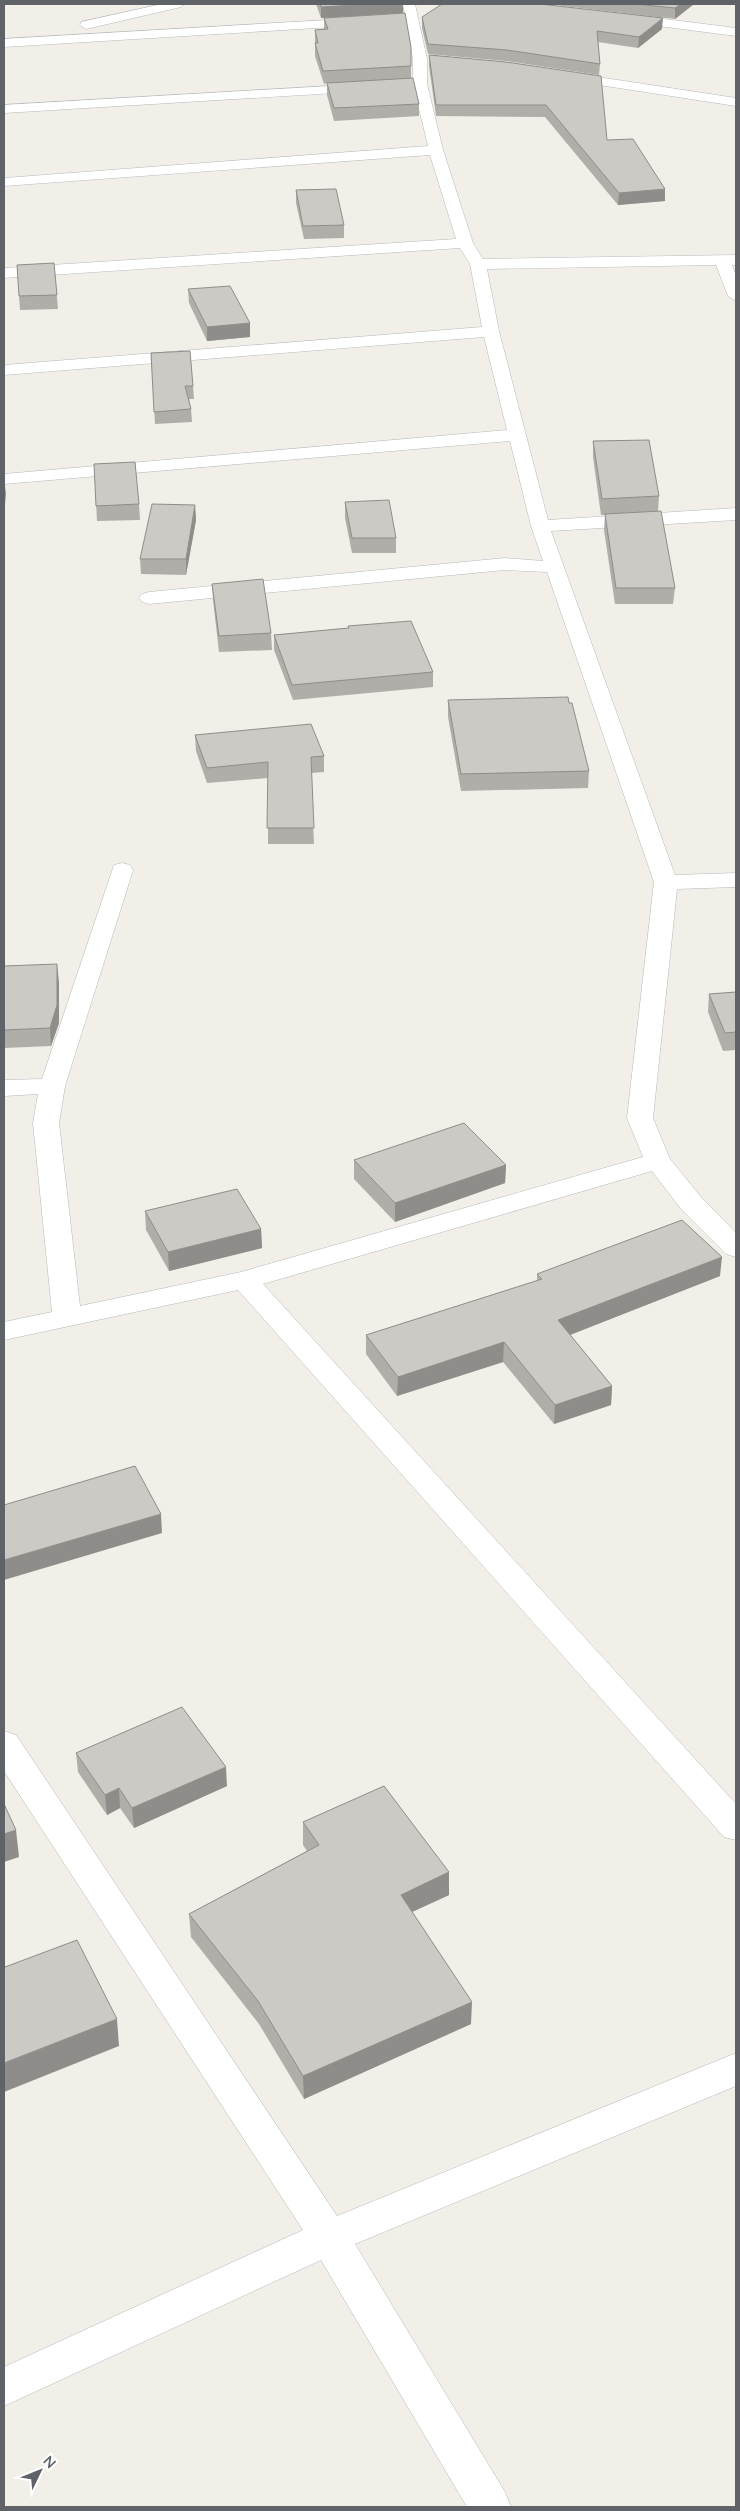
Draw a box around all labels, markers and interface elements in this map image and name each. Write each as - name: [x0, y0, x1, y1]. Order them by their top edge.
- north arrow: [15, 2446, 65, 2496]
- text: N: [40, 2452, 60, 2472]

